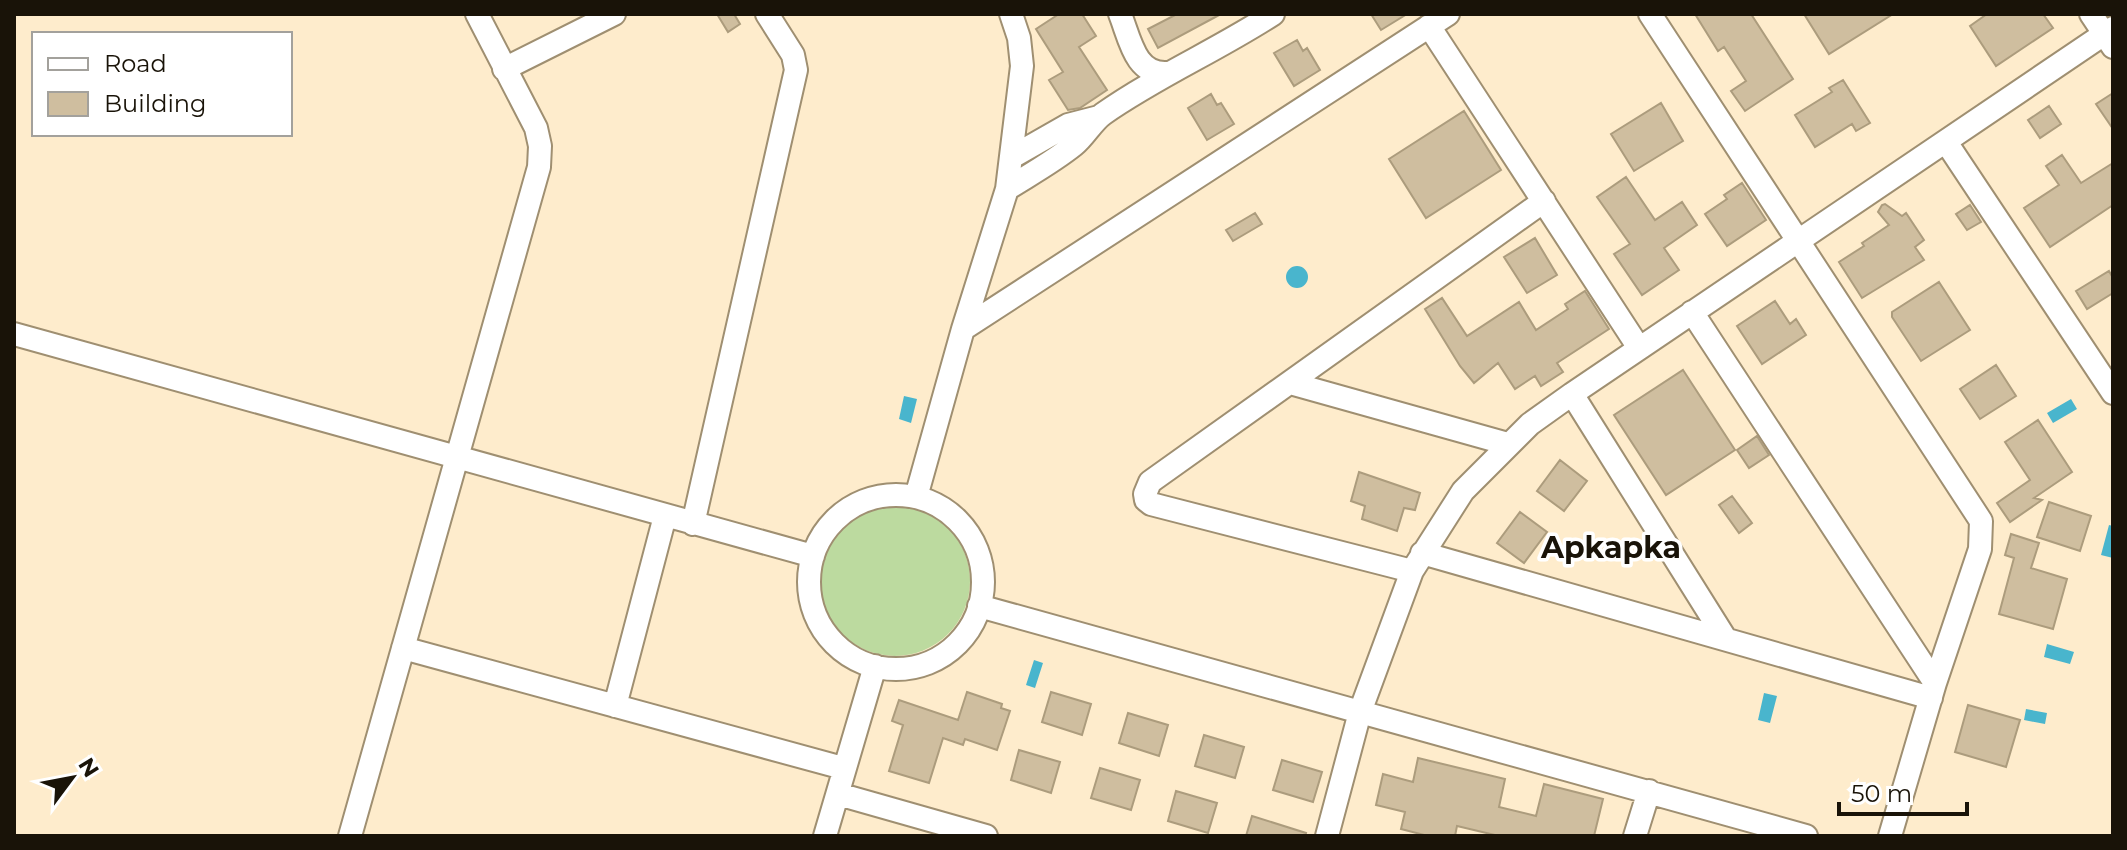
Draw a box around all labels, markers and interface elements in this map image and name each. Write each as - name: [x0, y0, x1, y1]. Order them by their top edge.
- legend: [32, 32, 292, 136]
- text: Road: [104, 49, 167, 78]
- text: Building: [104, 89, 207, 118]
- district label: Apkapka: [1540, 529, 1681, 566]
- north arrow: [32, 738, 112, 818]
- text: N: [72, 753, 105, 782]
- scale bar: [1839, 766, 1967, 816]
- text: 50 m: [1851, 779, 1912, 808]

